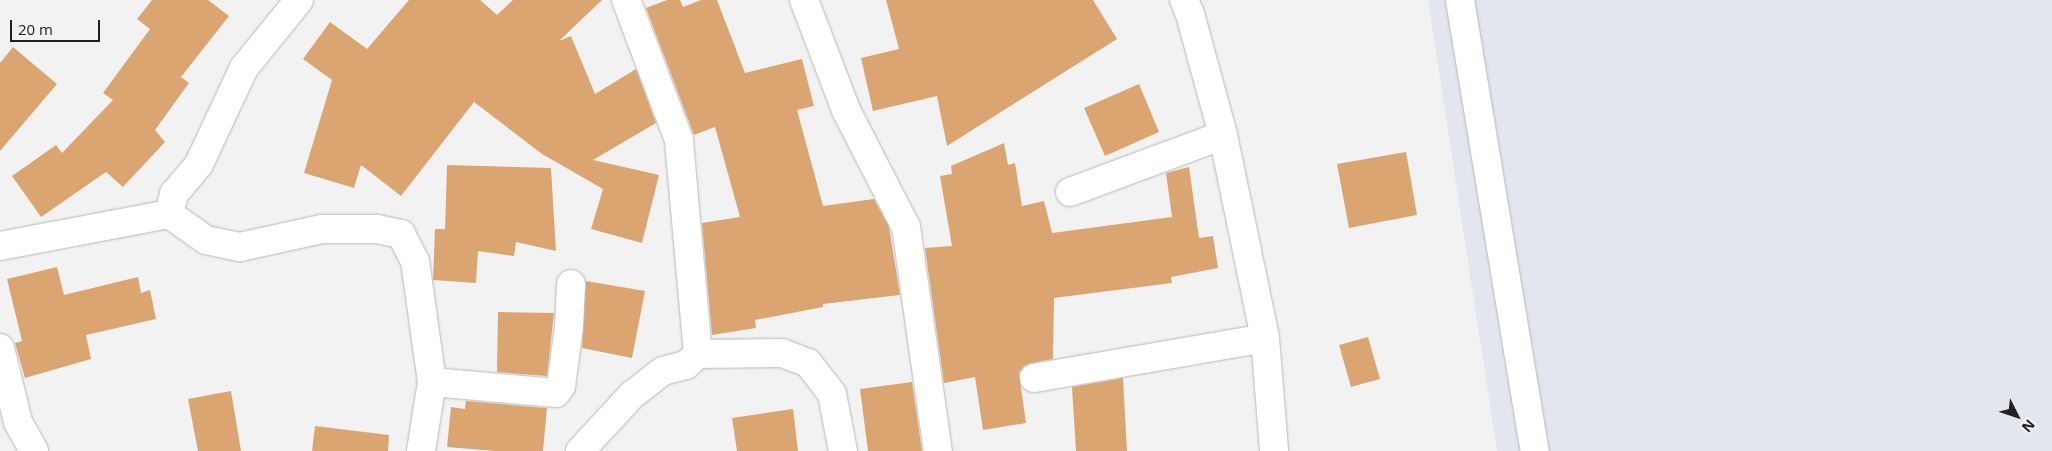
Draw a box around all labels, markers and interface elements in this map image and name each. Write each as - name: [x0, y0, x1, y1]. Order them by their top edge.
- scale bar: [12, 10, 102, 42]
- text: 20 m: [18, 19, 53, 39]
- north arrow: [1992, 391, 2042, 441]
- text: N: [2018, 416, 2040, 437]

